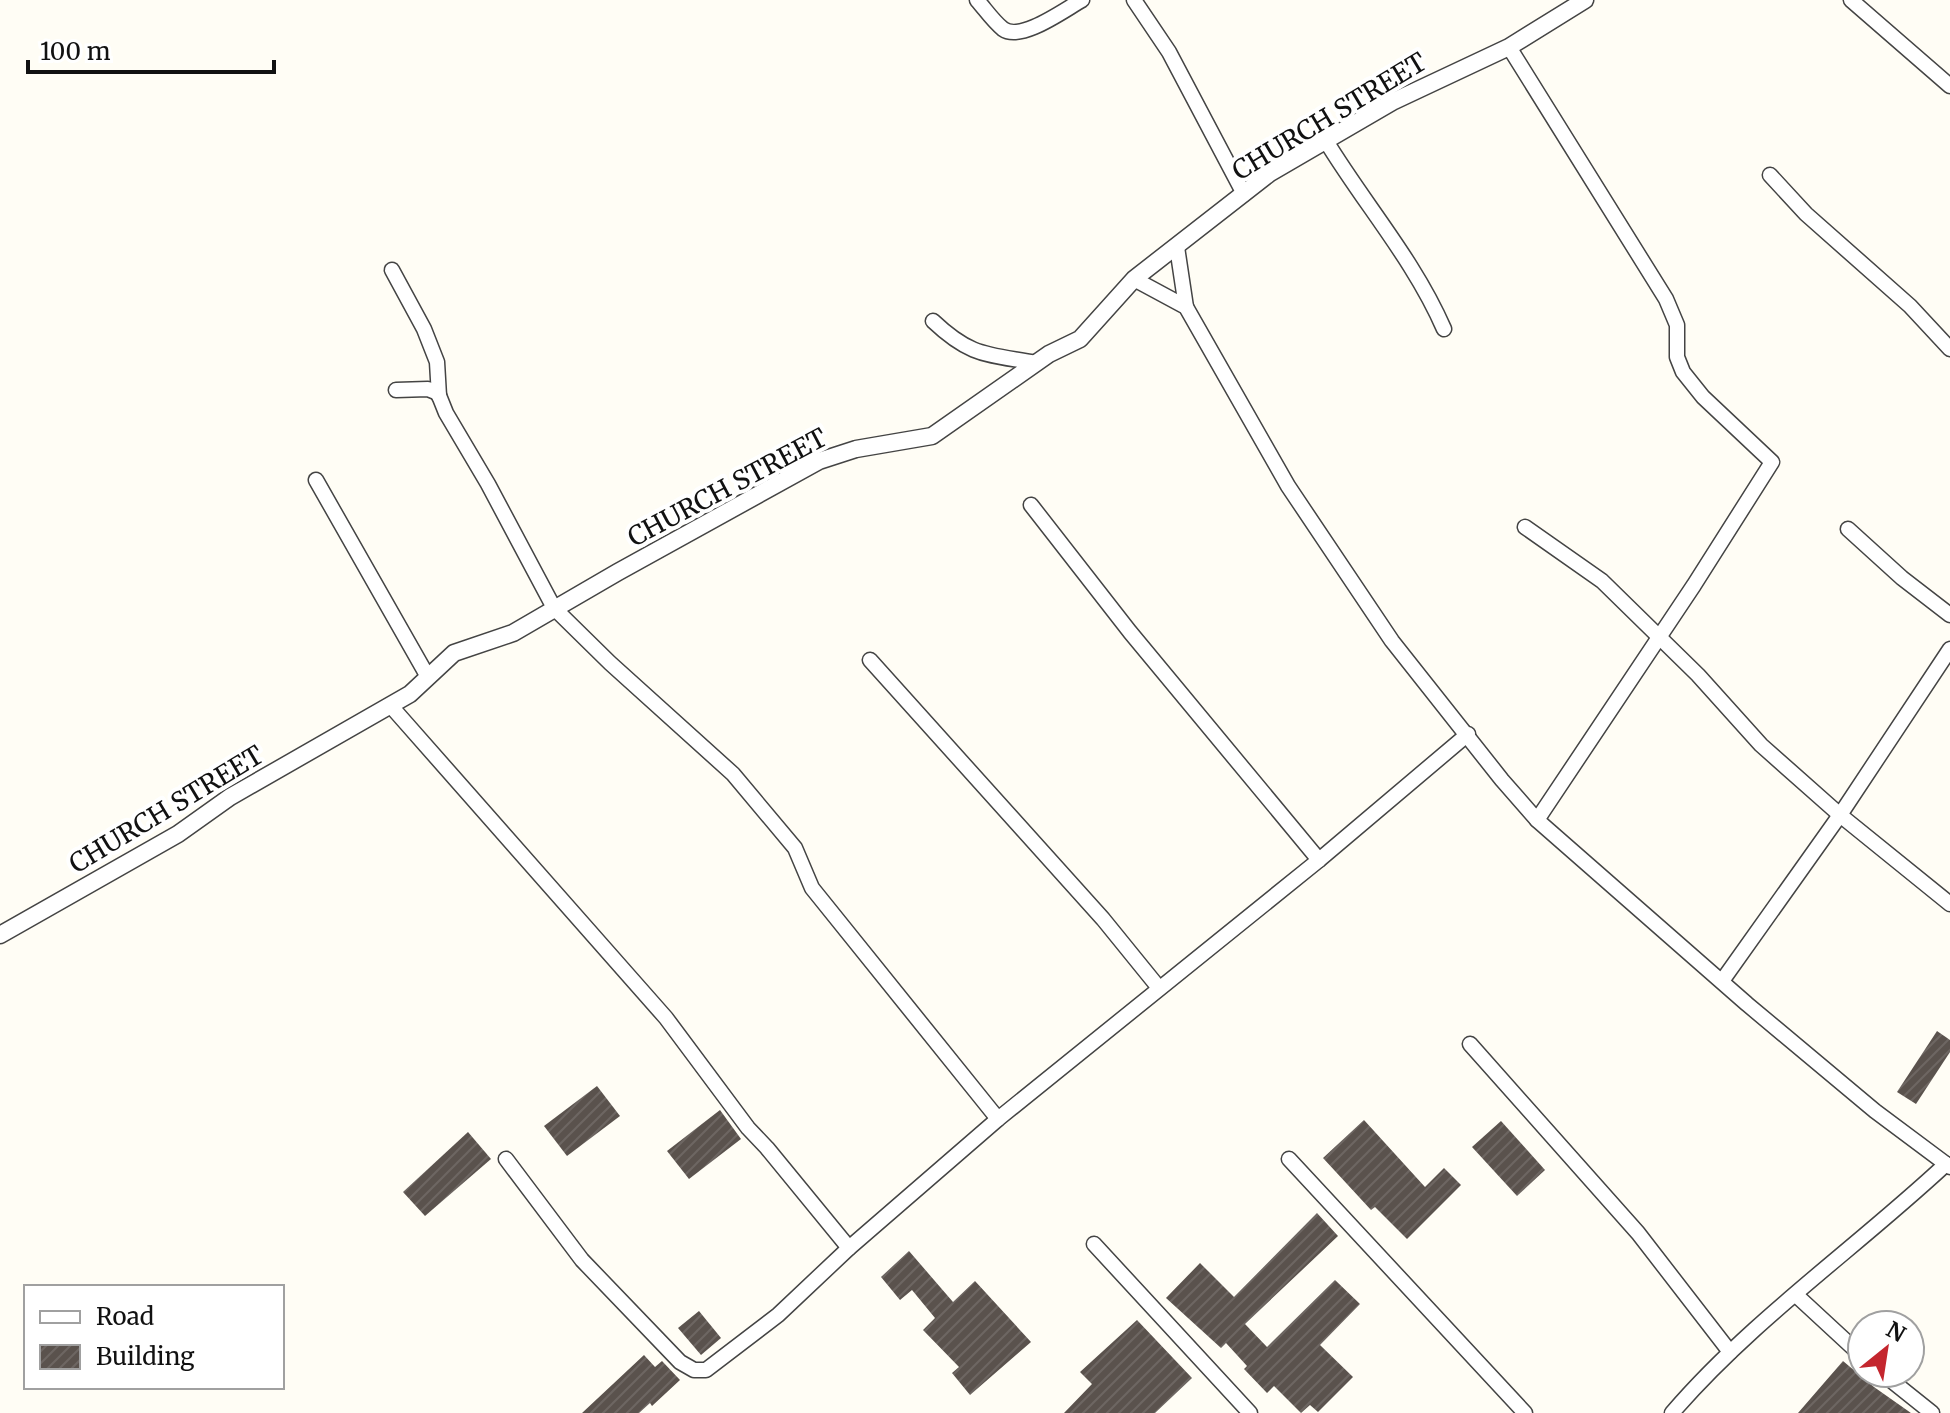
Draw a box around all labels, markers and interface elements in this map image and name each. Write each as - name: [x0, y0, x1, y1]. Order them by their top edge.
- scale bar: [28, 24, 274, 74]
- text: 100 m: [40, 36, 111, 67]
- street label: CHURCH STREET: [1226, 45, 1432, 187]
- street label: CHURCH STREET: [622, 421, 832, 553]
- street label: CHURCH STREET: [63, 738, 269, 880]
- legend: [24, 1285, 284, 1389]
- text: Road: [96, 1301, 154, 1332]
- north arrow: [1846, 1309, 1926, 1389]
- text: N: [1881, 1315, 1911, 1348]
- text: Building: [96, 1341, 195, 1372]

